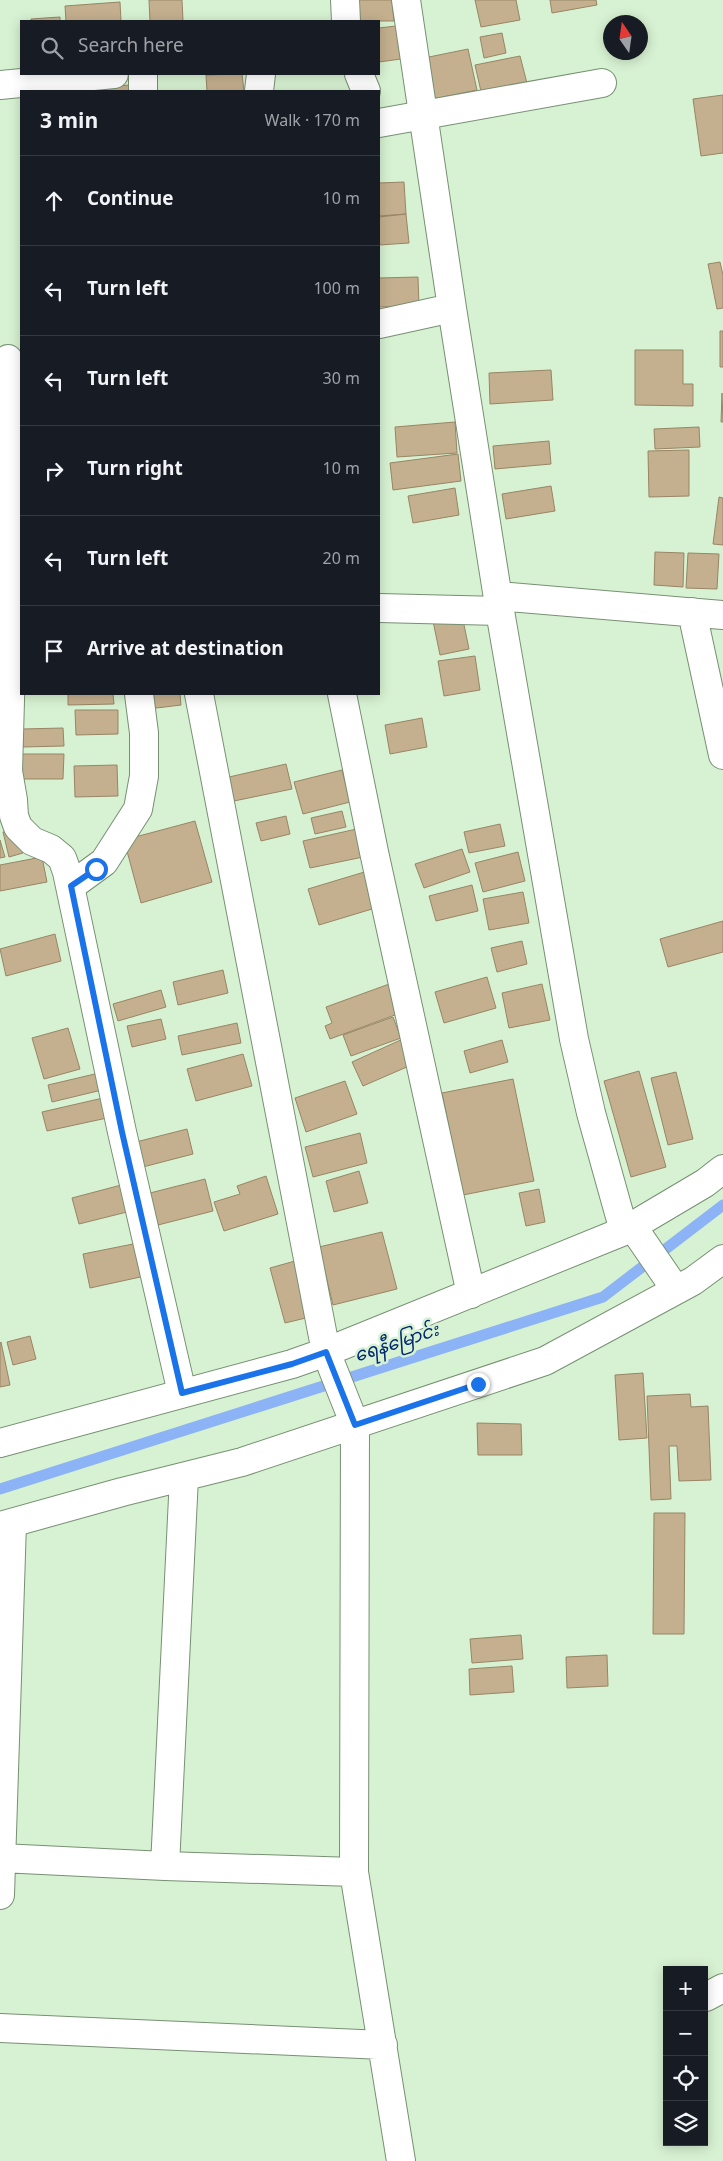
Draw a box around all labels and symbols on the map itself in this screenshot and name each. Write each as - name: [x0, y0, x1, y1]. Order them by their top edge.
- north arrow: [603, 15, 648, 60]
- route start: [85, 858, 108, 881]
- water label: ရေနီမြောင်း: [349, 1311, 446, 1376]
- route end: [467, 1373, 490, 1396]

